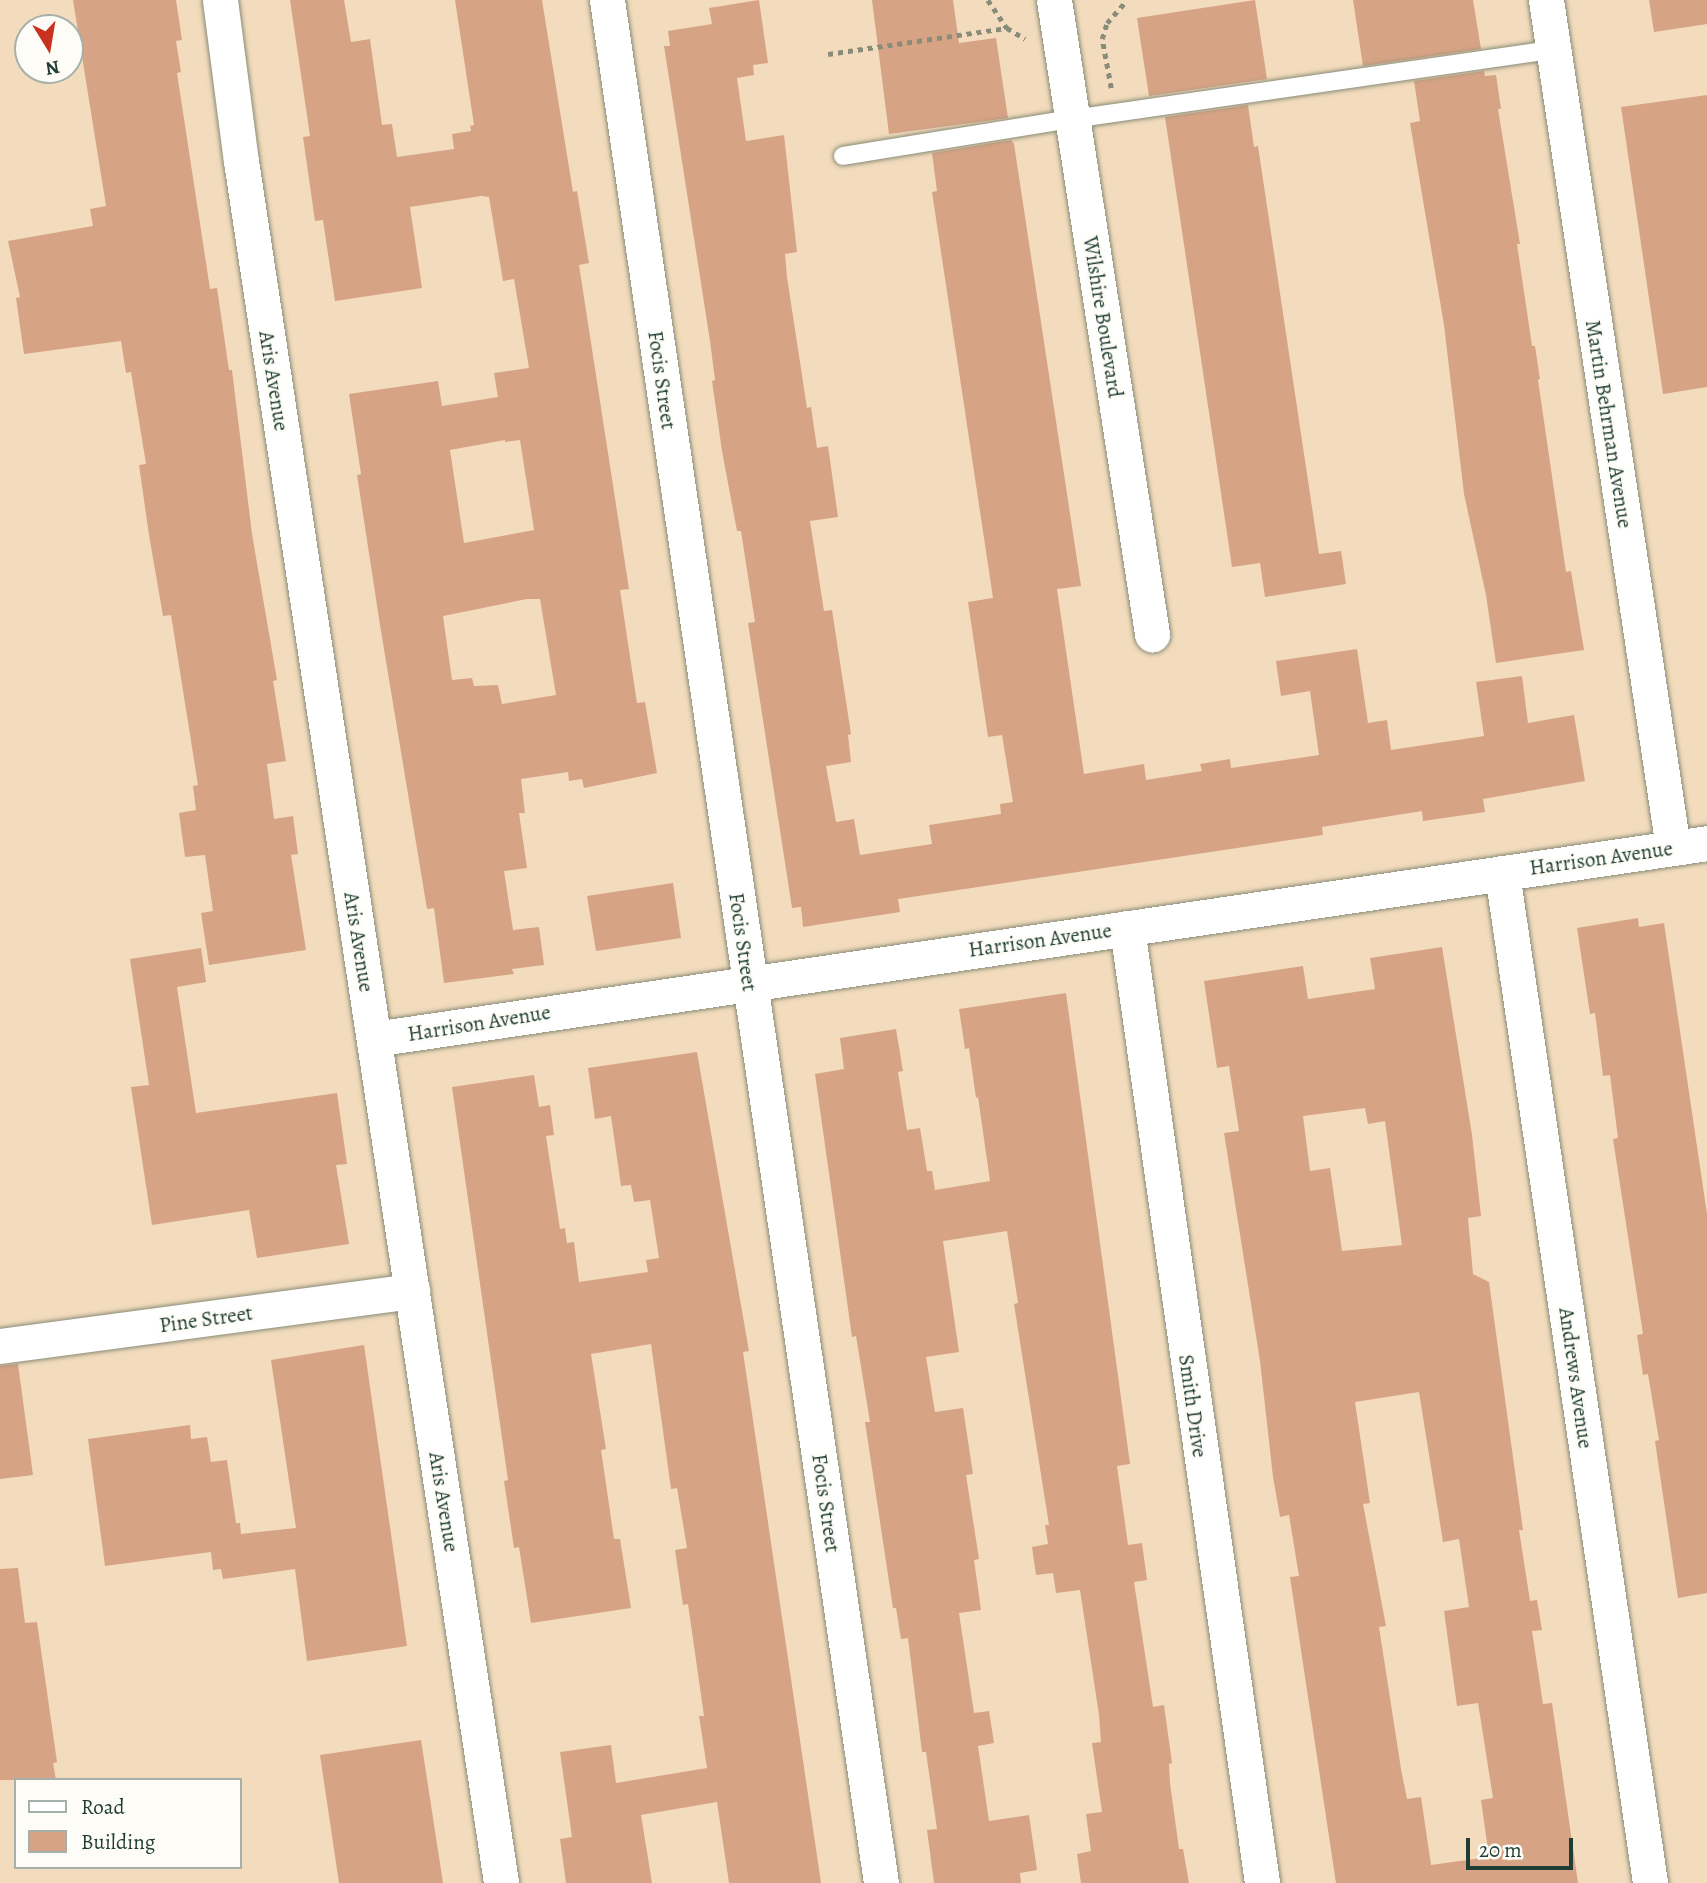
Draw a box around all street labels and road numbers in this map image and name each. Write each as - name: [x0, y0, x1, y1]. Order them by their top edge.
- street label: Wilshire Boulevard: [1078, 234, 1128, 400]
- street label: Martin Behrman Avenue: [1580, 318, 1638, 530]
- street label: Aris Avenue: [254, 329, 294, 433]
- street label: Focis Street: [643, 329, 681, 431]
- street label: Harrison Avenue: [1528, 835, 1674, 881]
- street label: Aris Avenue: [339, 890, 379, 994]
- street label: Focis Street: [724, 891, 762, 993]
- street label: Harrison Avenue: [967, 917, 1113, 963]
- street label: Harrison Avenue: [406, 999, 552, 1047]
- street label: Pine Street: [158, 1300, 254, 1338]
- street label: Andrews Avenue: [1554, 1306, 1598, 1450]
- street label: Smith Drive: [1173, 1353, 1213, 1459]
- street label: Aris Avenue: [424, 1450, 464, 1554]
- street label: Focis Street: [807, 1452, 845, 1554]

